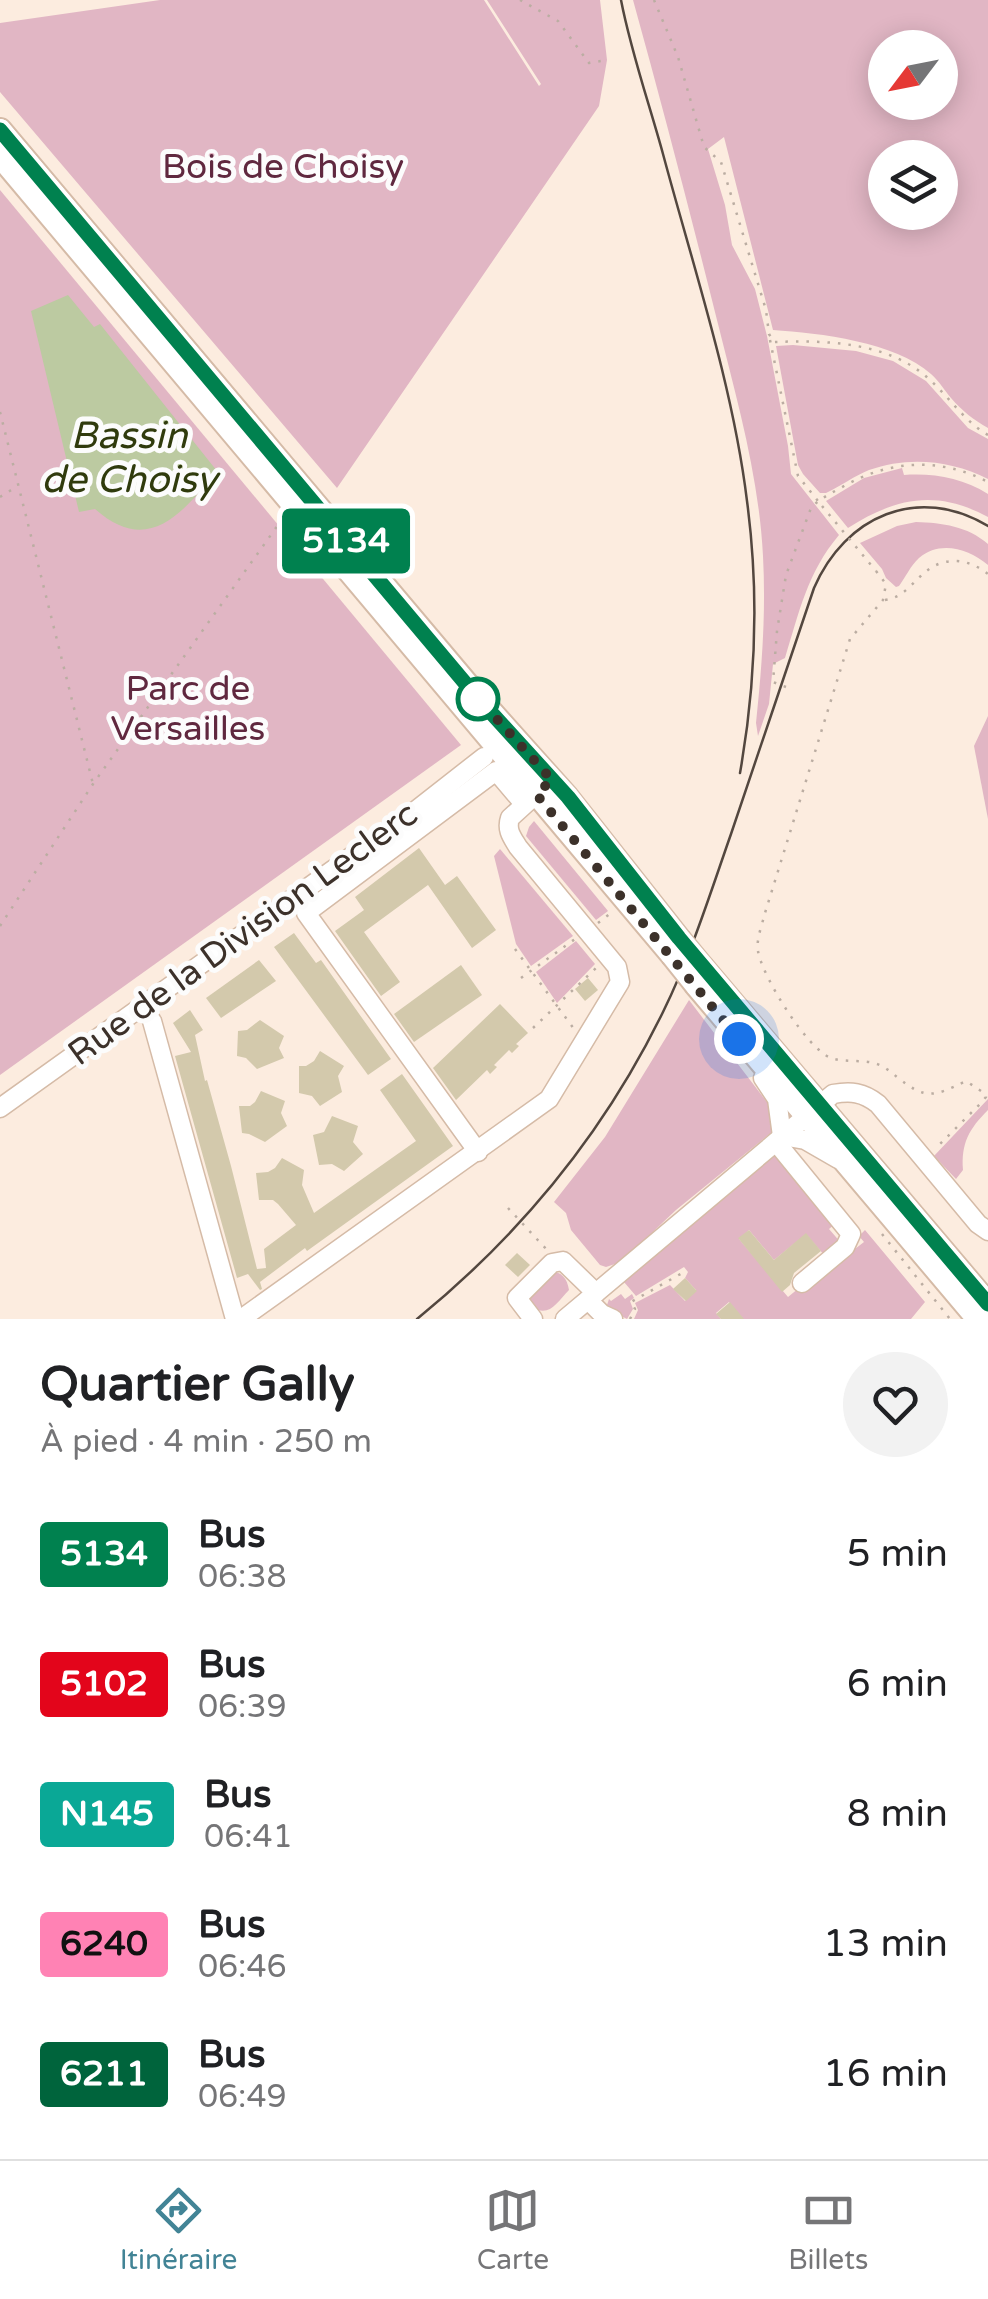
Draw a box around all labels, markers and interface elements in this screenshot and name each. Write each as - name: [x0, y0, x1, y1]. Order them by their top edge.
- north arrow: [868, 30, 958, 120]
- map controls: [868, 30, 958, 230]
- button: layers: [868, 140, 958, 230]
- park label: Bois de Choisy: [162, 146, 404, 188]
- water label: Bassin de Choisy: [41, 413, 222, 503]
- line badge: 5134: [276, 508, 416, 574]
- text: 5134: [302, 520, 390, 562]
- park label: Parc de Versailles: [111, 668, 265, 750]
- unlabelled marker: [457, 678, 499, 720]
- street label: Rue de la Division Leclerc: [60, 793, 426, 1075]
- your location: [714, 1014, 764, 1064]
- button: heart: [843, 1352, 948, 1457]
- text: Quartier Gally: [40, 1356, 355, 1414]
- text: À pied · 4 min · 250 m: [40, 1423, 372, 1461]
- text: Bus: [198, 1512, 265, 1558]
- text: 5 min: [847, 1531, 948, 1577]
- text: 5134: [60, 1533, 148, 1575]
- text: 06:38: [198, 1558, 287, 1596]
- text: Bus: [198, 1642, 265, 1688]
- text: 6 min: [847, 1661, 948, 1707]
- text: 5102: [60, 1663, 148, 1705]
- text: 06:39: [198, 1688, 287, 1726]
- text: Bus: [204, 1772, 272, 1818]
- text: 8 min: [847, 1791, 948, 1837]
- text: N145: [60, 1793, 154, 1835]
- text: 06:41: [204, 1818, 293, 1856]
- text: Bus: [198, 1902, 265, 1948]
- text: 13 min: [823, 1921, 948, 1967]
- text: 6240: [60, 1923, 148, 1965]
- text: 06:46: [198, 1948, 287, 1986]
- text: Bus: [198, 2032, 265, 2078]
- text: 16 min: [823, 2051, 948, 2097]
- text: 6211: [60, 2053, 148, 2095]
- text: 06:49: [198, 2078, 287, 2116]
- tab: Itinéraire: [120, 2183, 237, 2277]
- tab: Carte: [477, 2183, 549, 2277]
- tab: Billets: [788, 2183, 868, 2277]

